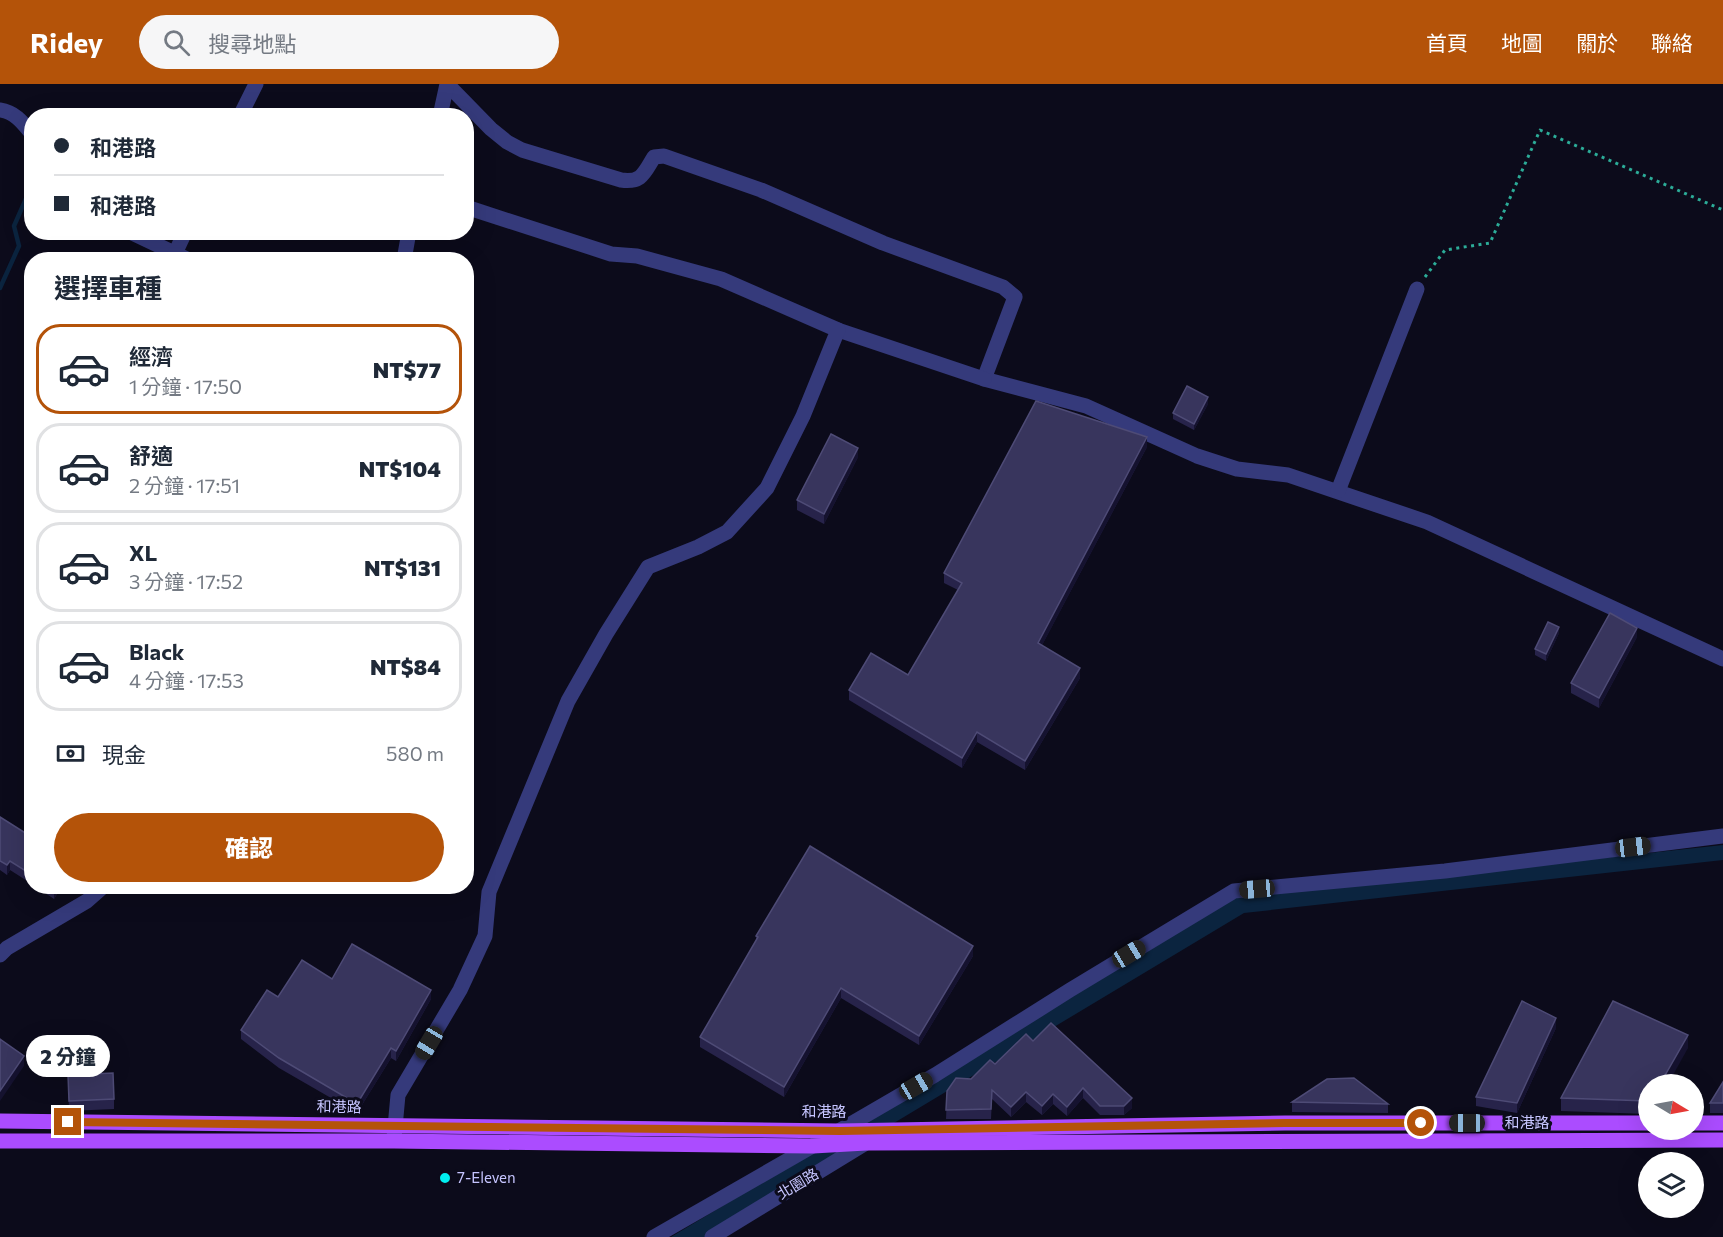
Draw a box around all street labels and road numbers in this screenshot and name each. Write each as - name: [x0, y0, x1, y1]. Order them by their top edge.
- street label: 和港路: [316, 1097, 362, 1115]
- street label: 和港路: [801, 1102, 847, 1120]
- street label: 和港路: [1504, 1113, 1550, 1131]
- street label: 北園路: [774, 1164, 821, 1202]

